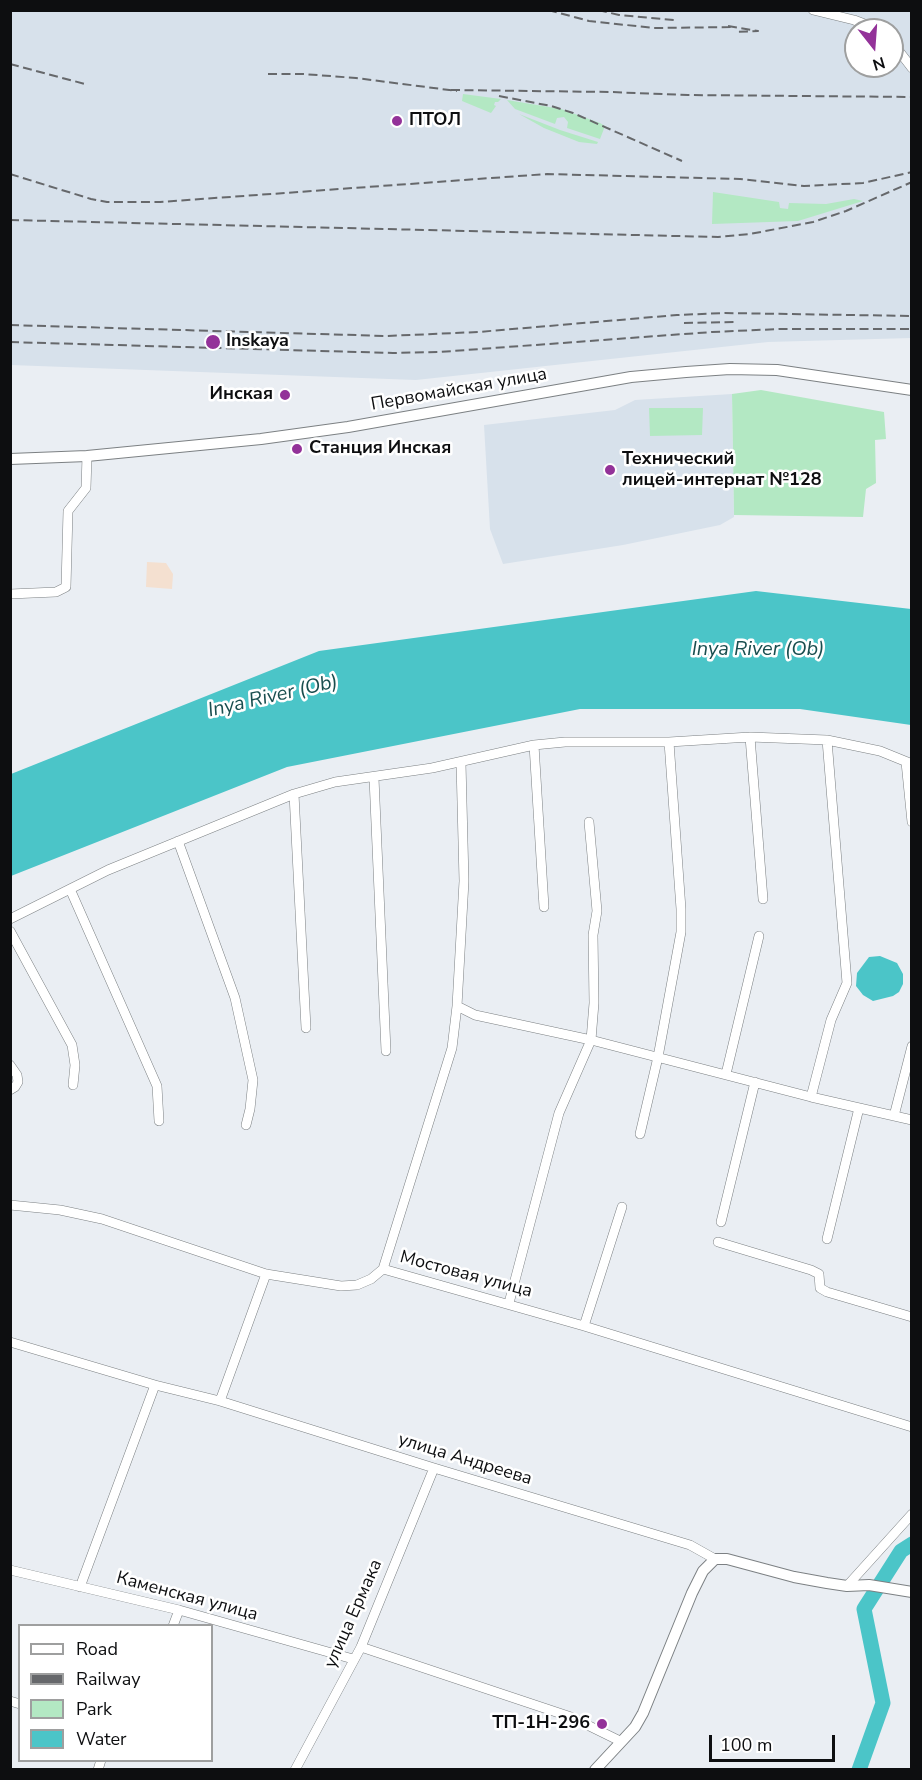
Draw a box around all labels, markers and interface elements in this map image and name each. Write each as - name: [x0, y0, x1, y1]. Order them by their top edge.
- north arrow: [844, 18, 904, 78]
- text: N: [870, 51, 888, 76]
- place label: ПТОЛ: [409, 110, 461, 132]
- marker: ПТОЛ: [390, 114, 404, 128]
- place label: Inskaya: [226, 331, 289, 353]
- marker: Inskaya: [204, 333, 222, 351]
- street label: Первомайская улица: [369, 364, 549, 416]
- place label: Инская: [210, 384, 273, 406]
- marker: Инская: [278, 388, 292, 402]
- place label: Станция Инская: [309, 438, 451, 460]
- marker: Станция Инская: [290, 442, 304, 456]
- place label: Технический лицей-интернат №128: [622, 449, 821, 492]
- marker: Технический лицей-интернат №128: [603, 463, 617, 477]
- water label: Inya River (Ob): [692, 638, 824, 662]
- water label: Inya River (Ob): [206, 670, 340, 724]
- street label: Мостовая улица: [397, 1247, 535, 1303]
- street label: улица Андреева: [395, 1429, 535, 1491]
- street label: улица Ермака: [320, 1556, 388, 1672]
- street label: Каменская улица: [114, 1568, 260, 1626]
- legend: [18, 1624, 213, 1762]
- text: Road: [76, 1637, 118, 1661]
- text: Railway: [76, 1667, 141, 1691]
- text: Park: [76, 1697, 112, 1721]
- place label: ТП-1Н-296: [492, 1713, 590, 1735]
- marker: ТП-1Н-296: [595, 1717, 609, 1731]
- scale bar: [712, 1723, 838, 1761]
- text: Water: [76, 1727, 127, 1751]
- text: 100 m: [720, 1733, 772, 1757]

